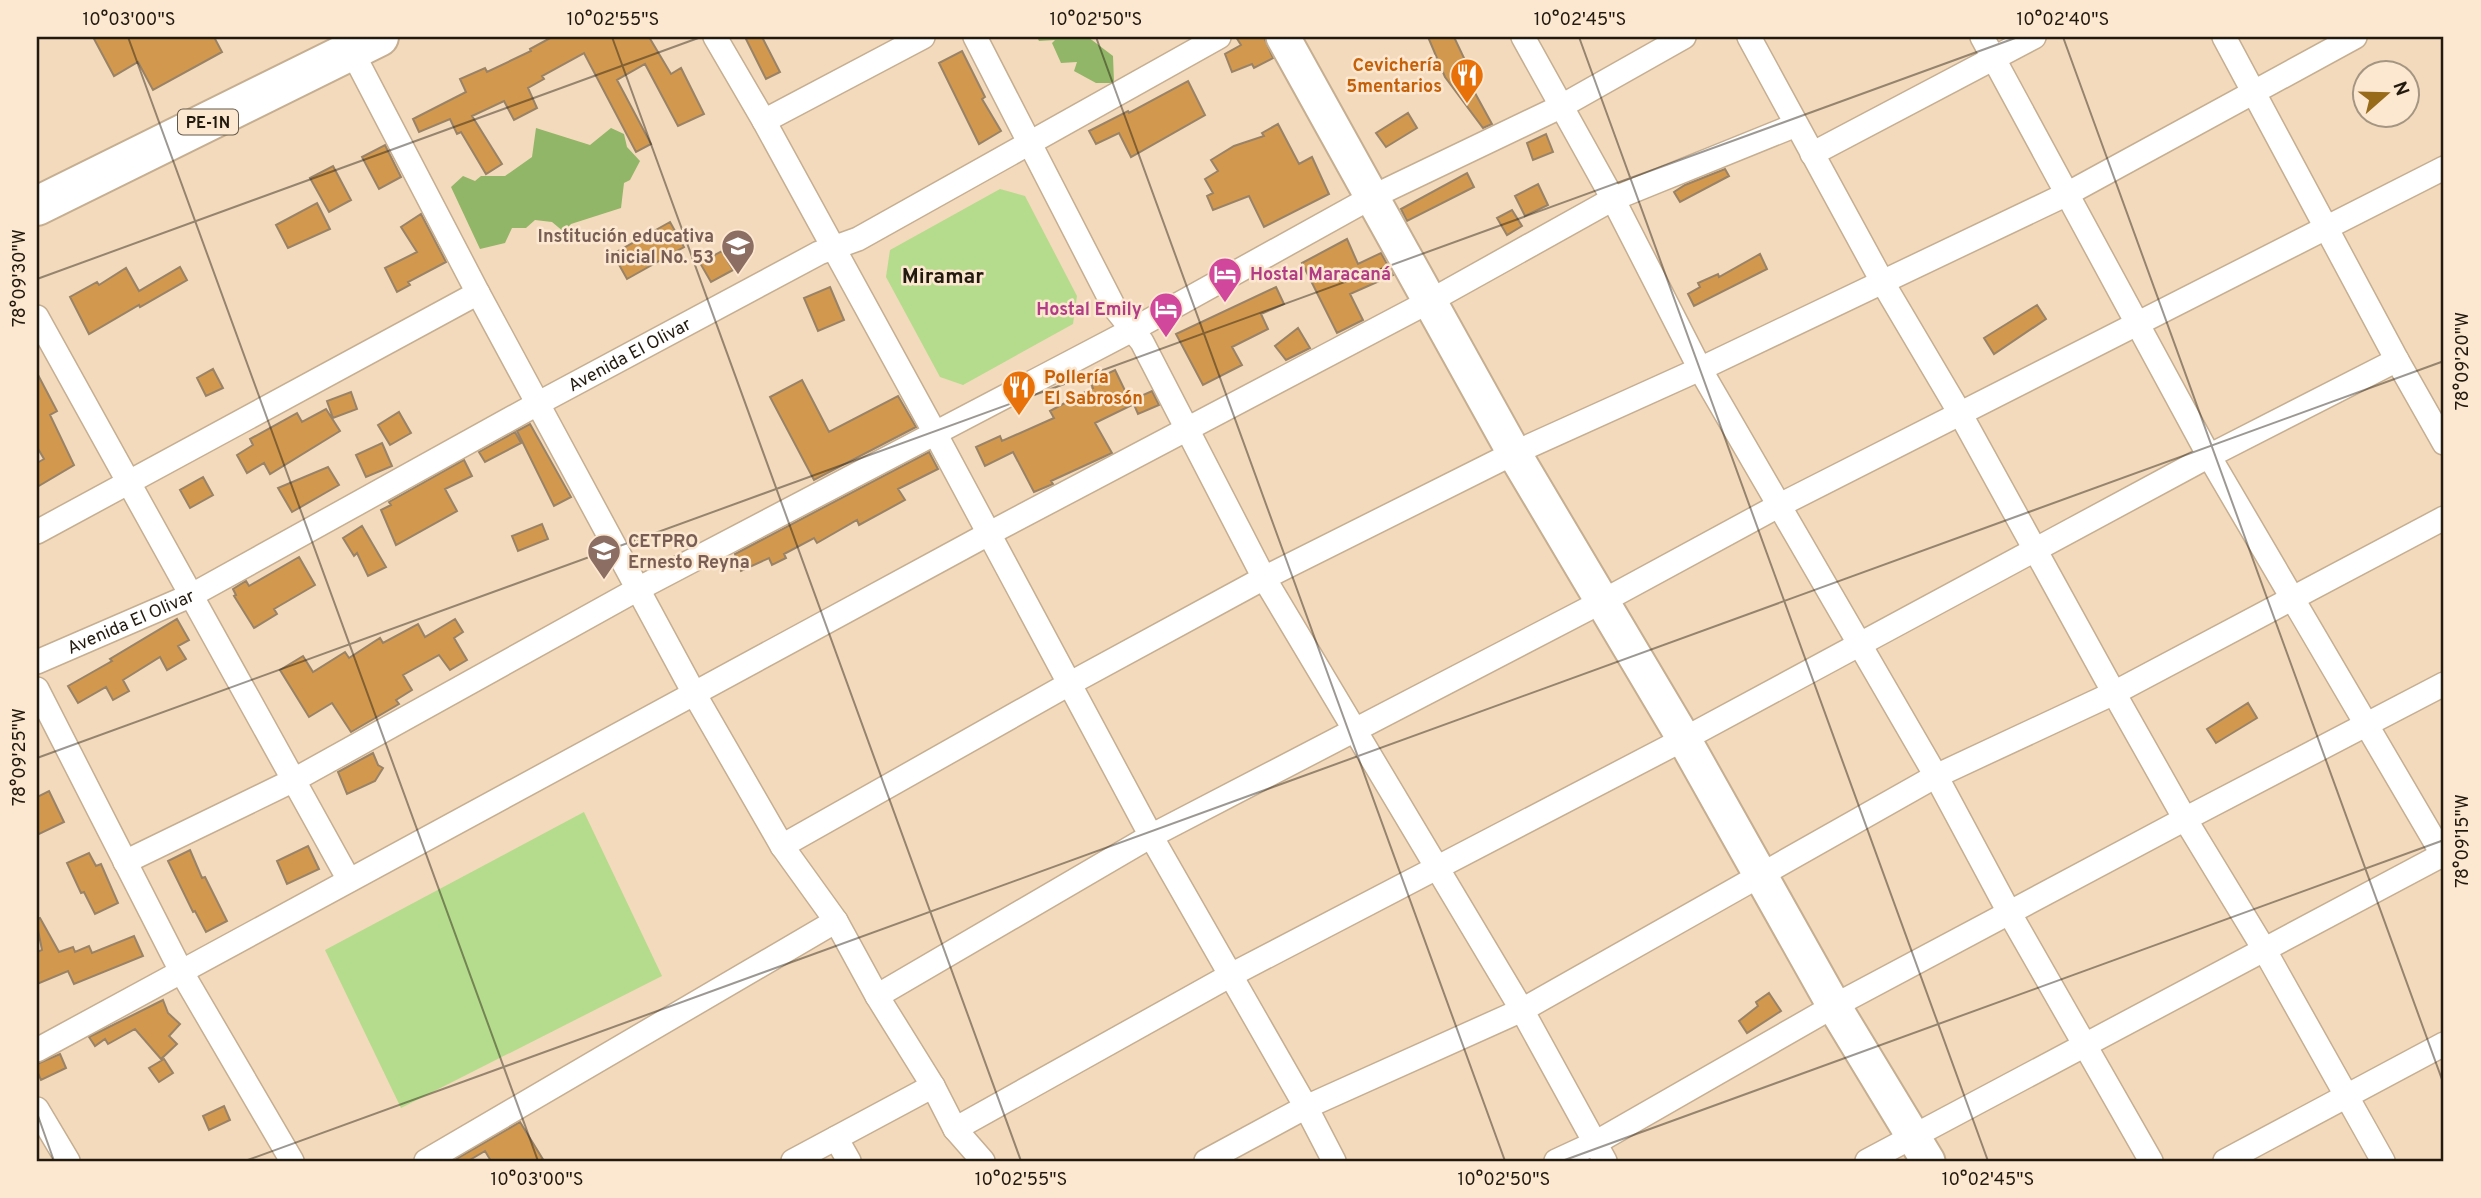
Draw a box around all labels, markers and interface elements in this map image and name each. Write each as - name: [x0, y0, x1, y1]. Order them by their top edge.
- text: 10°03'00"S: [83, 9, 175, 32]
- text: 10°02'55"S: [567, 9, 659, 32]
- text: 10°02'50"S: [1050, 9, 1142, 32]
- text: 10°02'45"S: [1534, 9, 1626, 32]
- text: 10°02'40"S: [2017, 9, 2109, 32]
- place label: Cevichería 5mentarios: [1346, 55, 1442, 99]
- restaurant icon: Cevichería 5mentarios: [1448, 56, 1486, 105]
- north arrow: [2352, 60, 2422, 130]
- text: N: [2386, 78, 2414, 99]
- road number: PE-1N: [178, 110, 238, 134]
- place label: Institución educativa inicial No. 53: [538, 226, 714, 270]
- school or university icon: Institución educativa inicial No. 53: [719, 227, 757, 276]
- text: 78°09'30"W: [9, 229, 32, 327]
- hotel icon: Hostal Maracaná: [1206, 255, 1244, 304]
- district label: Miramar: [902, 264, 984, 291]
- place label: Hostal Maracaná: [1250, 264, 1391, 287]
- hotel icon: Hostal Emily: [1147, 290, 1185, 339]
- place label: Hostal Emily: [1036, 299, 1142, 322]
- text: 78°09'20"W: [2452, 312, 2475, 410]
- street label: Avenida El Olivar: [564, 313, 696, 398]
- place label: Pollería El Sabrosón: [1044, 367, 1143, 411]
- restaurant icon: Pollería El Sabrosón: [1000, 368, 1038, 417]
- place label: CETPRO Ernesto Reyna: [628, 531, 750, 575]
- school or university icon: CETPRO Ernesto Reyna: [585, 532, 623, 581]
- street label: Avenida El Olivar: [64, 585, 199, 661]
- text: 78°09'25"W: [9, 708, 32, 806]
- text: 78°09'15"W: [2452, 794, 2475, 888]
- text: 10°03'00"S: [491, 1169, 583, 1192]
- text: 10°02'55"S: [975, 1169, 1067, 1192]
- text: 10°02'50"S: [1458, 1169, 1550, 1192]
- text: 10°02'45"S: [1942, 1169, 2034, 1192]

